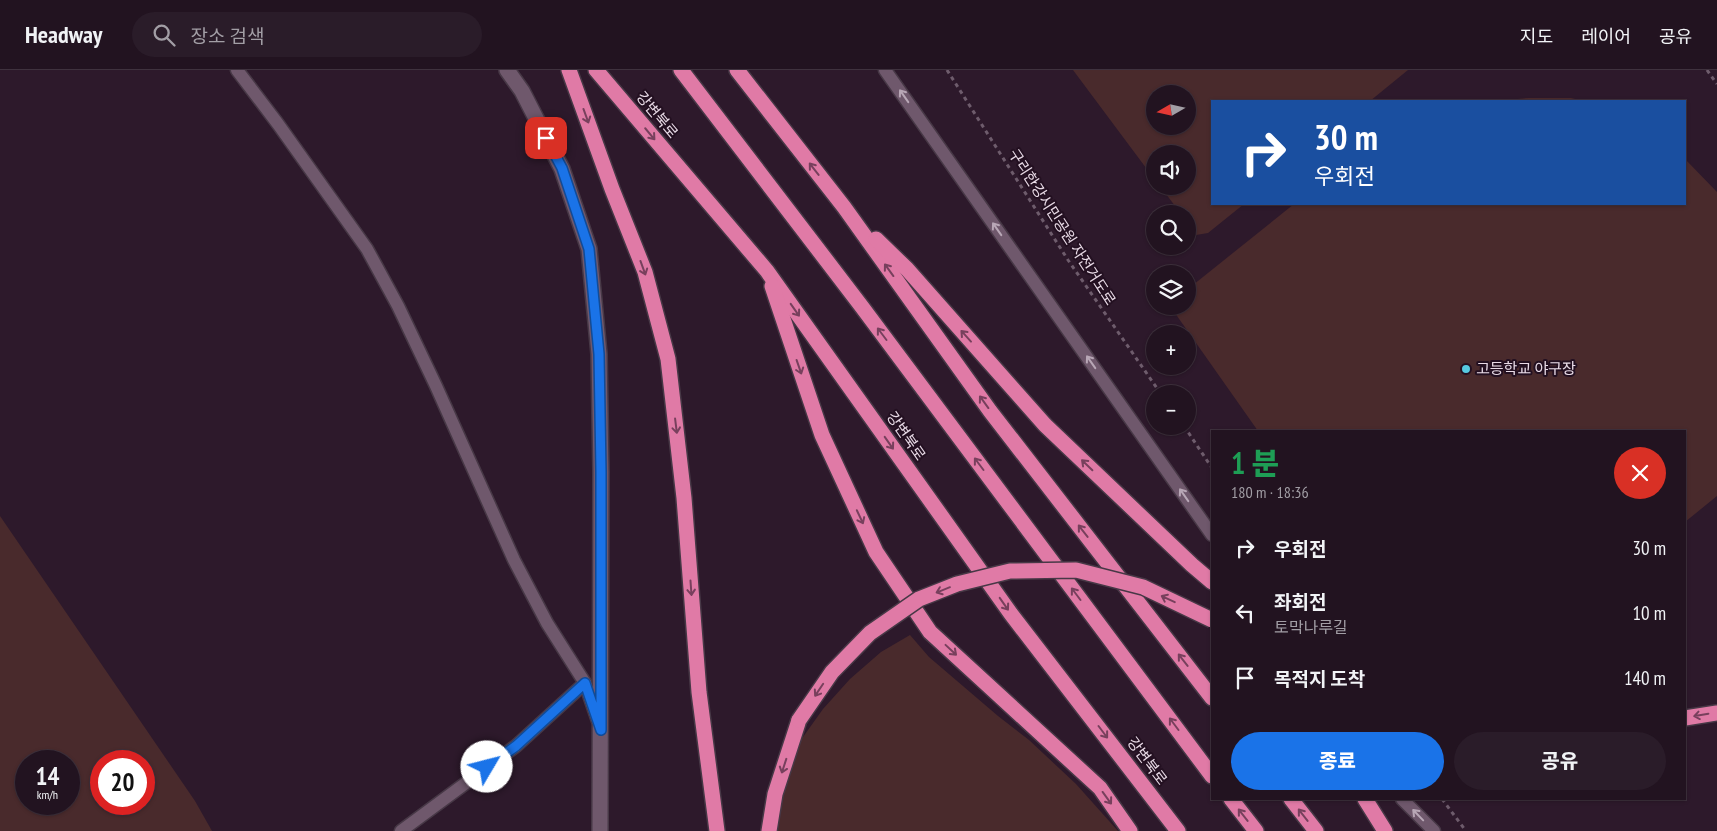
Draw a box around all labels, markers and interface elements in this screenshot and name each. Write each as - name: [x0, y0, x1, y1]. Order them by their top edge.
- search box: [132, 12, 482, 57]
- text: Headway: [25, 19, 102, 50]
- icon: search: [150, 21, 178, 49]
- text: 장소 검색: [190, 24, 264, 48]
- text: 지도: [1520, 25, 1553, 48]
- text: 레이어: [1581, 25, 1631, 48]
- text: 공유: [1659, 25, 1692, 48]
- north arrow: [1146, 85, 1196, 135]
- map controls: [1146, 85, 1196, 435]
- street label: 강변북로: [632, 87, 682, 142]
- one-way arrow: [899, 89, 909, 103]
- one-way arrow: [582, 108, 591, 123]
- text: 30 m: [1314, 114, 1378, 160]
- pin: [525, 117, 567, 159]
- icon: right: [1231, 120, 1296, 185]
- icon: arrive: [532, 124, 560, 152]
- one-way arrow: [644, 127, 656, 140]
- street label: 구리한강시민공원 자전거도로: [1005, 145, 1120, 308]
- button: sound: [1146, 145, 1196, 195]
- text: 우회전: [1314, 162, 1375, 190]
- one-way arrow: [809, 163, 820, 176]
- button: search: [1146, 205, 1196, 255]
- one-way arrow: [992, 222, 1002, 236]
- one-way arrow: [639, 260, 648, 275]
- one-way arrow: [884, 264, 895, 277]
- button: layers: [1146, 265, 1196, 315]
- one-way arrow: [790, 303, 800, 317]
- button: +: [1146, 325, 1196, 375]
- one-way arrow: [877, 327, 887, 341]
- one-way arrow: [960, 330, 972, 343]
- one-way arrow: [1086, 355, 1096, 369]
- one-way arrow: [795, 358, 804, 374]
- place label: 고등학교 야구장: [1476, 359, 1576, 378]
- marker: 고등학교 야구장: [1460, 363, 1472, 375]
- button: −: [1146, 385, 1196, 435]
- one-way arrow: [979, 395, 989, 409]
- street label: 강변북로: [883, 408, 930, 464]
- one-way arrow: [671, 418, 681, 434]
- one-way arrow: [884, 436, 894, 450]
- text: 1 분: [1231, 443, 1279, 482]
- button: close: [1614, 447, 1666, 499]
- one-way arrow: [974, 457, 984, 471]
- one-way arrow: [1082, 460, 1094, 472]
- text: 180 m · 18:36: [1231, 482, 1309, 502]
- one-way arrow: [1179, 489, 1190, 502]
- one-way arrow: [855, 509, 865, 524]
- one-way arrow: [1078, 524, 1088, 538]
- icon: right: [1231, 534, 1259, 562]
- text: 30 m: [1633, 536, 1666, 560]
- text: 우회전: [1274, 537, 1326, 561]
- one-way arrow: [687, 580, 696, 596]
- one-way arrow: [936, 586, 951, 595]
- one-way arrow: [1071, 588, 1082, 601]
- text: 좌회전: [1274, 590, 1326, 614]
- one-way arrow: [1161, 594, 1176, 603]
- one-way arrow: [999, 596, 1009, 610]
- icon: left: [1231, 599, 1259, 627]
- text: 10 m: [1633, 601, 1666, 625]
- text: 토막나루길: [1274, 617, 1348, 637]
- one-way arrow: [944, 644, 957, 656]
- one-way arrow: [1177, 653, 1188, 666]
- icon: arrive: [1231, 664, 1259, 692]
- text: 140 m: [1624, 666, 1666, 690]
- text: 목적지 도착: [1274, 667, 1365, 691]
- one-way arrow: [814, 683, 824, 697]
- one-way arrow: [1693, 711, 1709, 721]
- one-way arrow: [1168, 718, 1179, 731]
- one-way arrow: [1098, 725, 1108, 739]
- button: 종료: [1231, 732, 1444, 790]
- button: 공유: [1454, 732, 1666, 790]
- street label: 강변북로: [1123, 733, 1172, 788]
- position arrow: [460, 740, 512, 792]
- speed limit sign: 20: [90, 750, 155, 815]
- one-way arrow: [779, 758, 788, 774]
- text: 14: [36, 760, 59, 792]
- text: km/h: [37, 787, 58, 802]
- one-way arrow: [1102, 791, 1112, 805]
- one-way arrow: [1238, 809, 1249, 822]
- one-way arrow: [1298, 809, 1309, 822]
- one-way arrow: [1412, 809, 1424, 821]

